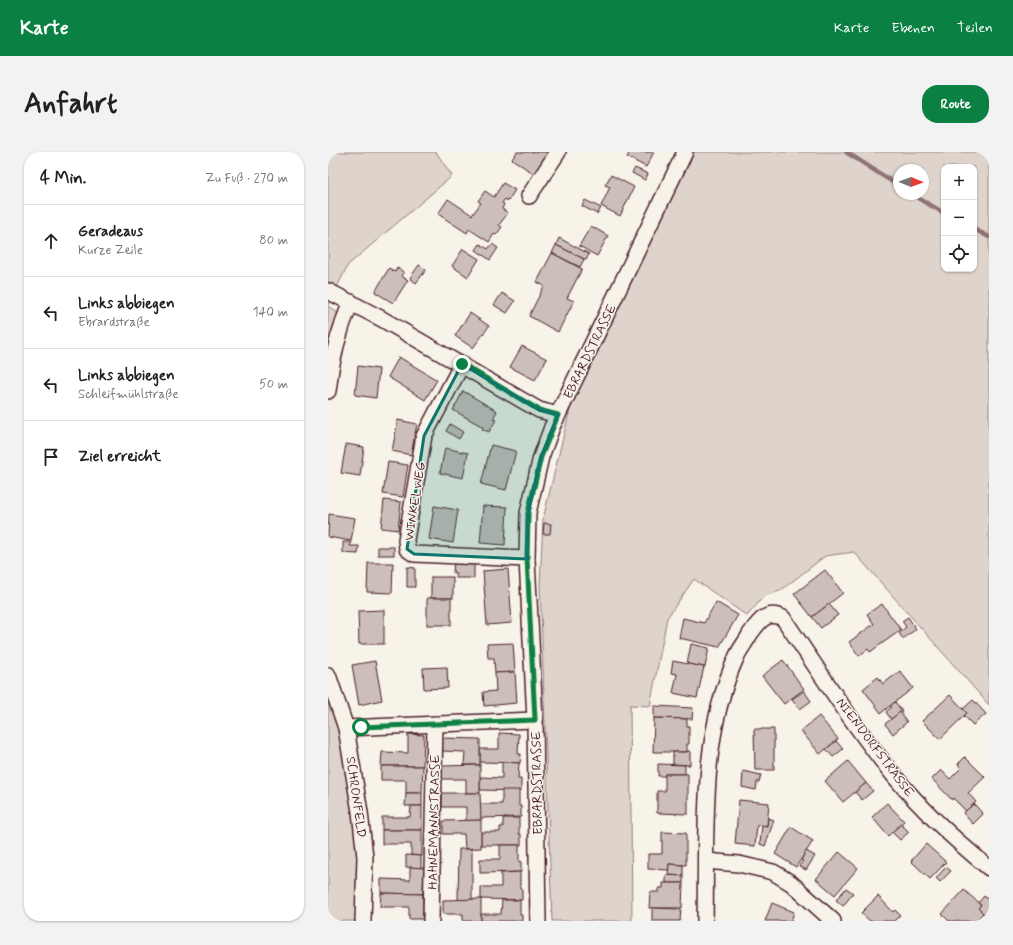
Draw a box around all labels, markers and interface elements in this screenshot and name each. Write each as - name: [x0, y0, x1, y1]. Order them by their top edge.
- text: Karte: [20, 16, 69, 41]
- text: Karte: [834, 19, 869, 37]
- text: Ebenen: [891, 19, 935, 37]
- text: Teilen: [957, 19, 993, 37]
- button: Route: [922, 85, 989, 123]
- text: Anfahrt: [24, 86, 117, 123]
- north arrow: [893, 164, 929, 200]
- map controls: [941, 164, 977, 272]
- button: +: [941, 164, 977, 200]
- text: 4 Min.: [40, 167, 86, 189]
- text: Zu Fuß · 270 m: [205, 170, 288, 187]
- button: −: [941, 200, 977, 236]
- text: Geradeaus: [78, 222, 143, 242]
- icon: ahead: [40, 230, 62, 252]
- text: 80 m: [259, 232, 288, 249]
- button: locate: [941, 236, 977, 272]
- text: Kurze Zeile: [78, 242, 143, 259]
- text: Links abbiegen: [78, 294, 175, 314]
- street label: EBRARDSTRASSE: [560, 301, 621, 402]
- icon: left: [40, 302, 62, 324]
- text: 140 m: [253, 304, 288, 321]
- text: Ebrardstraße: [78, 314, 150, 331]
- route end: [453, 355, 471, 373]
- text: Links abbiegen: [78, 366, 175, 386]
- icon: left: [40, 374, 62, 396]
- text: 50 m: [259, 376, 288, 393]
- text: Schleifmühlstraße: [78, 386, 179, 403]
- icon: arrive: [40, 446, 62, 468]
- text: Ziel erreicht: [78, 447, 161, 467]
- street label: WINKELWEG: [401, 460, 430, 542]
- street label: NIENDORFSTRASSE: [832, 695, 918, 801]
- route start: [352, 718, 370, 736]
- street label: EBRARDSTRASSE: [528, 731, 547, 835]
- street label: HAHNEMANNSTRASSE: [425, 754, 444, 890]
- street label: SCHRONFELD: [341, 756, 370, 839]

